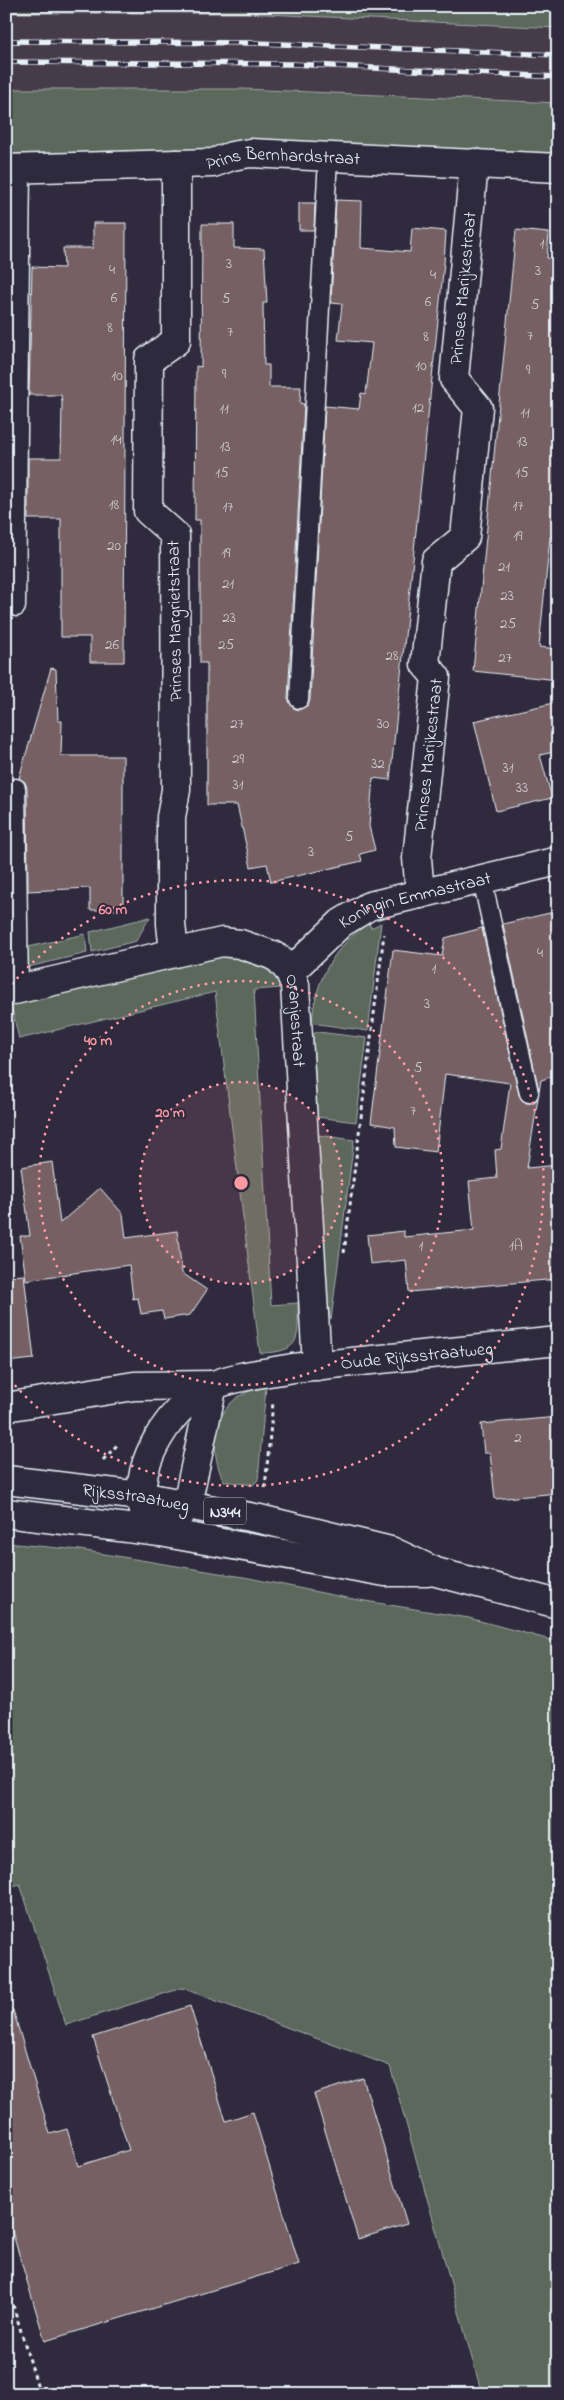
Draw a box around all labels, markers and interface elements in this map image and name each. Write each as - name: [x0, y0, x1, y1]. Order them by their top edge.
- street label: Prins Bernhardstraat: [206, 142, 361, 178]
- street label: Prinses Marijkestraat: [444, 211, 484, 366]
- house number: 1: [540, 233, 545, 255]
- house number: 3: [226, 253, 232, 275]
- house number: 4: [109, 259, 115, 281]
- house number: 3: [535, 260, 541, 282]
- house number: 4: [430, 264, 436, 286]
- house number: 6: [111, 287, 118, 309]
- house number: 5: [222, 288, 231, 310]
- house number: 6: [425, 291, 432, 313]
- house number: 5: [531, 294, 540, 316]
- house number: 8: [107, 317, 113, 339]
- house number: 7: [227, 321, 233, 343]
- house number: 7: [527, 325, 533, 347]
- house number: 8: [423, 326, 429, 348]
- house number: 10: [415, 355, 427, 377]
- house number: 9: [526, 359, 531, 381]
- house number: 9: [222, 363, 227, 385]
- house number: 10: [111, 365, 123, 387]
- house number: 12: [412, 397, 425, 419]
- house number: 11: [219, 398, 229, 420]
- house number: 11: [520, 402, 530, 424]
- house number: 14: [111, 429, 121, 451]
- house number: 13: [517, 431, 527, 453]
- house number: 13: [220, 436, 230, 458]
- house number: 15: [215, 462, 229, 484]
- house number: 15: [515, 462, 529, 484]
- house number: 18: [109, 494, 120, 516]
- house number: 17: [513, 495, 523, 517]
- house number: 17: [223, 496, 233, 518]
- house number: 19: [513, 525, 523, 547]
- house number: 20: [107, 535, 121, 557]
- street label: Prinses Margrietstraat: [162, 540, 191, 702]
- house number: 19: [221, 542, 231, 564]
- house number: 21: [498, 556, 510, 578]
- house number: 21: [222, 573, 234, 595]
- house number: 23: [500, 585, 514, 607]
- house number: 23: [222, 607, 236, 629]
- house number: 25: [500, 613, 516, 635]
- house number: 26: [105, 634, 119, 656]
- house number: 25: [218, 634, 234, 656]
- house number: 28: [385, 645, 399, 667]
- house number: 27: [498, 647, 512, 669]
- street label: Prinses Marijkestraat: [409, 677, 451, 833]
- house number: 27: [230, 713, 244, 735]
- house number: 30: [377, 713, 390, 735]
- house number: 29: [232, 748, 244, 770]
- house number: 32: [371, 753, 385, 775]
- house number: 31: [503, 757, 514, 779]
- house number: 31: [233, 774, 244, 796]
- house number: 33: [516, 777, 528, 799]
- house number: 5: [345, 826, 354, 848]
- house number: 3: [308, 841, 314, 863]
- street label: Koningin Emmastraat: [334, 866, 494, 936]
- text: 60 m: [98, 899, 128, 921]
- house number: 4: [537, 942, 543, 964]
- house number: 1: [432, 958, 437, 980]
- street label: Oranjestraat: [277, 970, 311, 1068]
- house number: 3: [424, 993, 430, 1015]
- text: 40 m: [83, 1030, 112, 1052]
- house number: 5: [414, 1057, 423, 1079]
- house number: 7: [410, 1100, 416, 1122]
- text: 20 m: [154, 1102, 185, 1124]
- centre of rings: [232, 1174, 250, 1192]
- house number: 1: [419, 1235, 424, 1257]
- house number: 1A: [509, 1235, 523, 1257]
- street label: Oude Rijksstraatweg: [339, 1337, 494, 1378]
- house number: 2: [514, 1427, 522, 1449]
- street label: Rijksstraatweg: [81, 1478, 191, 1521]
- road number: N344: [204, 1498, 246, 1524]

